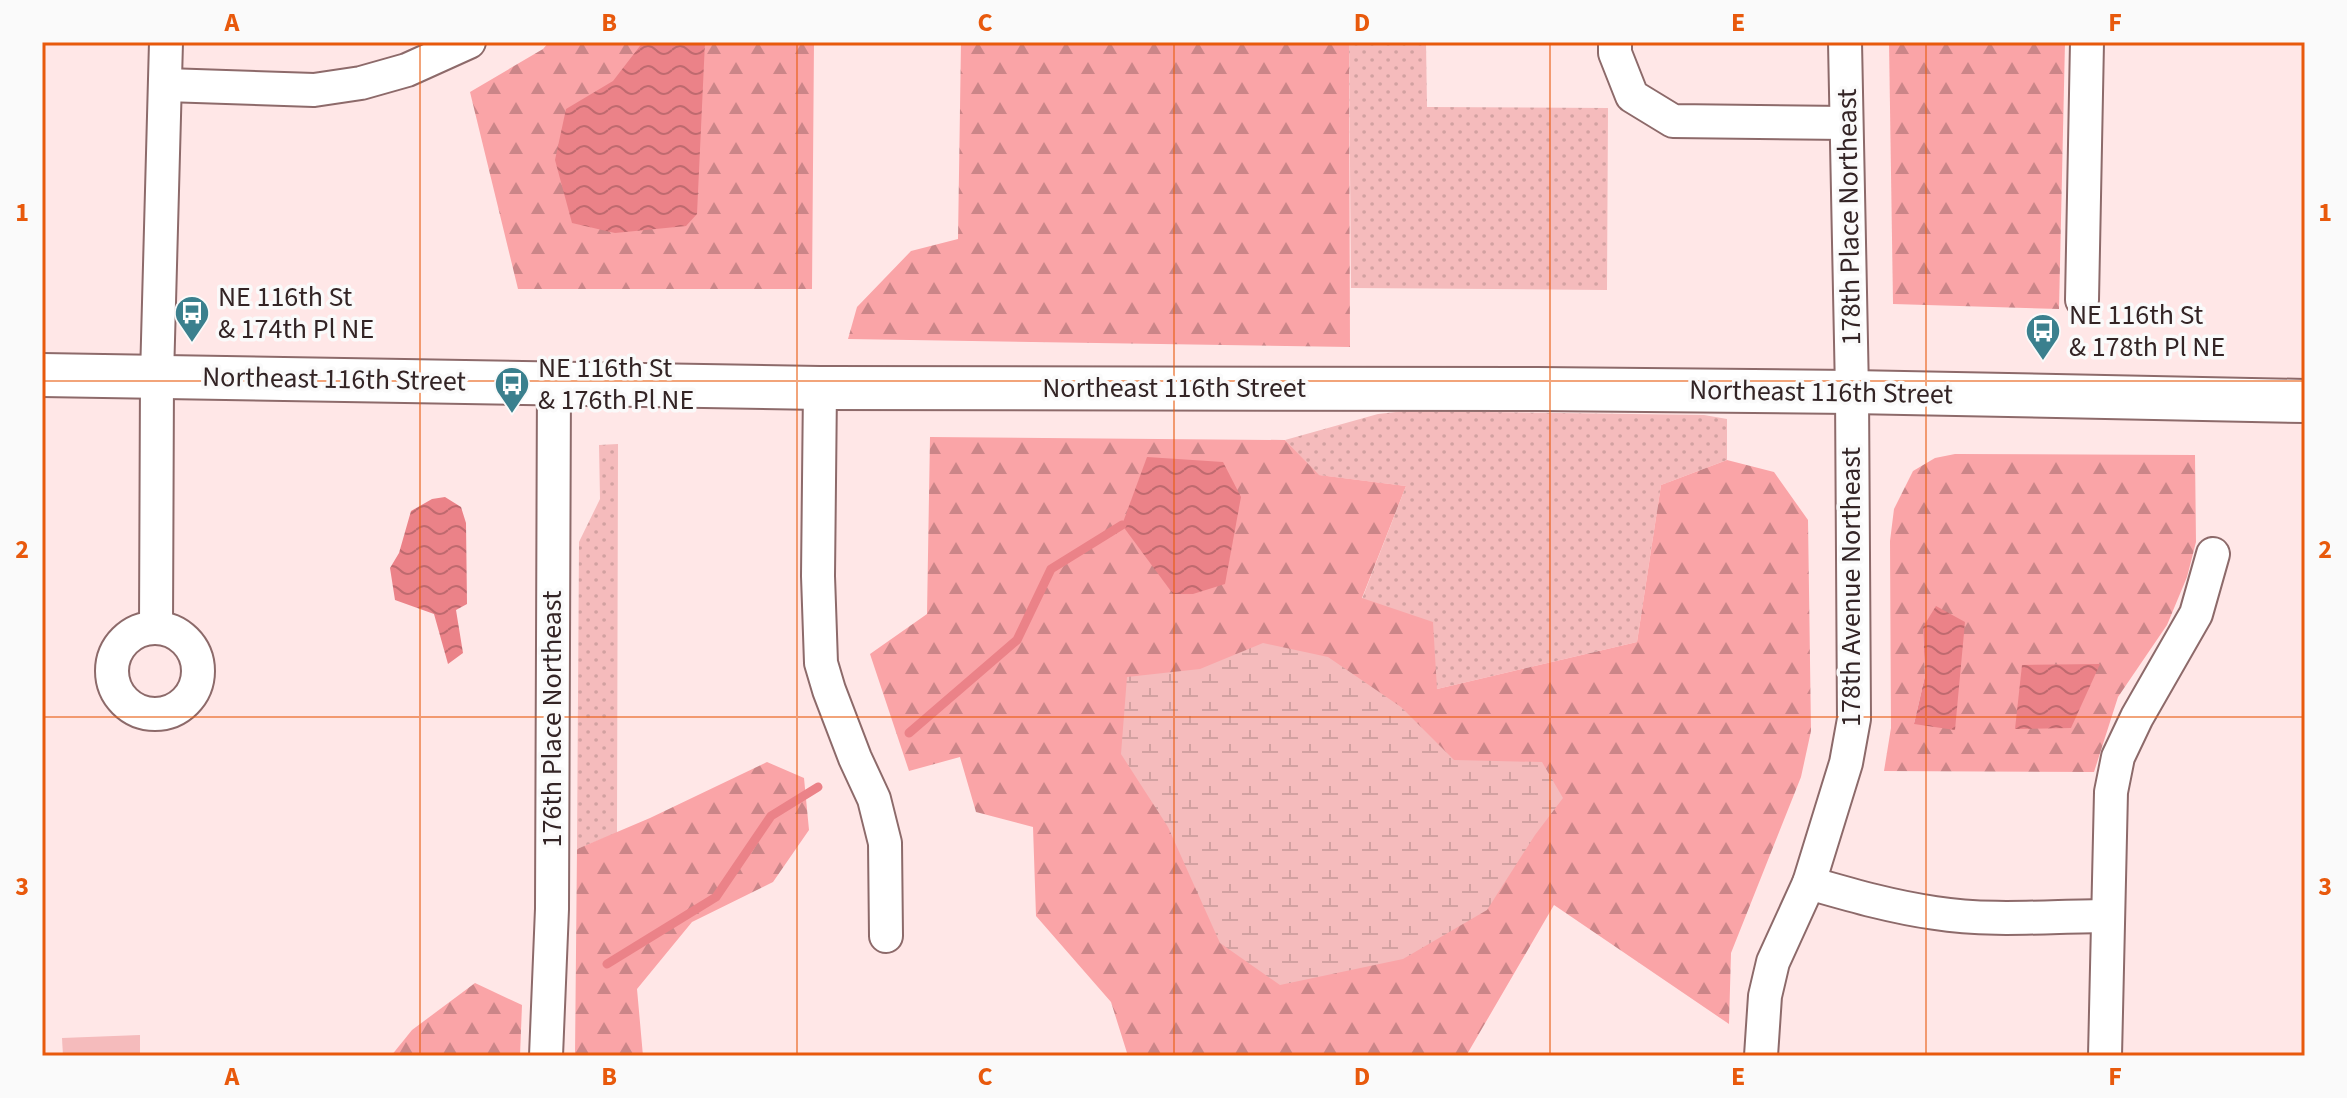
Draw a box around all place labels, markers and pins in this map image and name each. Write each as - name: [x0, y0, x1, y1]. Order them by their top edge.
- place label: NE 116th St & 174th Pl NE: [218, 277, 374, 349]
- bus stop icon: NE 116th St & 174th Pl NE: [173, 294, 211, 344]
- place label: NE 116th St & 178th Pl NE: [2069, 295, 2225, 367]
- bus stop icon: NE 116th St & 178th Pl NE: [2024, 312, 2062, 362]
- place label: NE 116th St & 176th Pl NE: [538, 348, 694, 420]
- bus stop icon: NE 116th St & 176th Pl NE: [493, 365, 531, 415]

